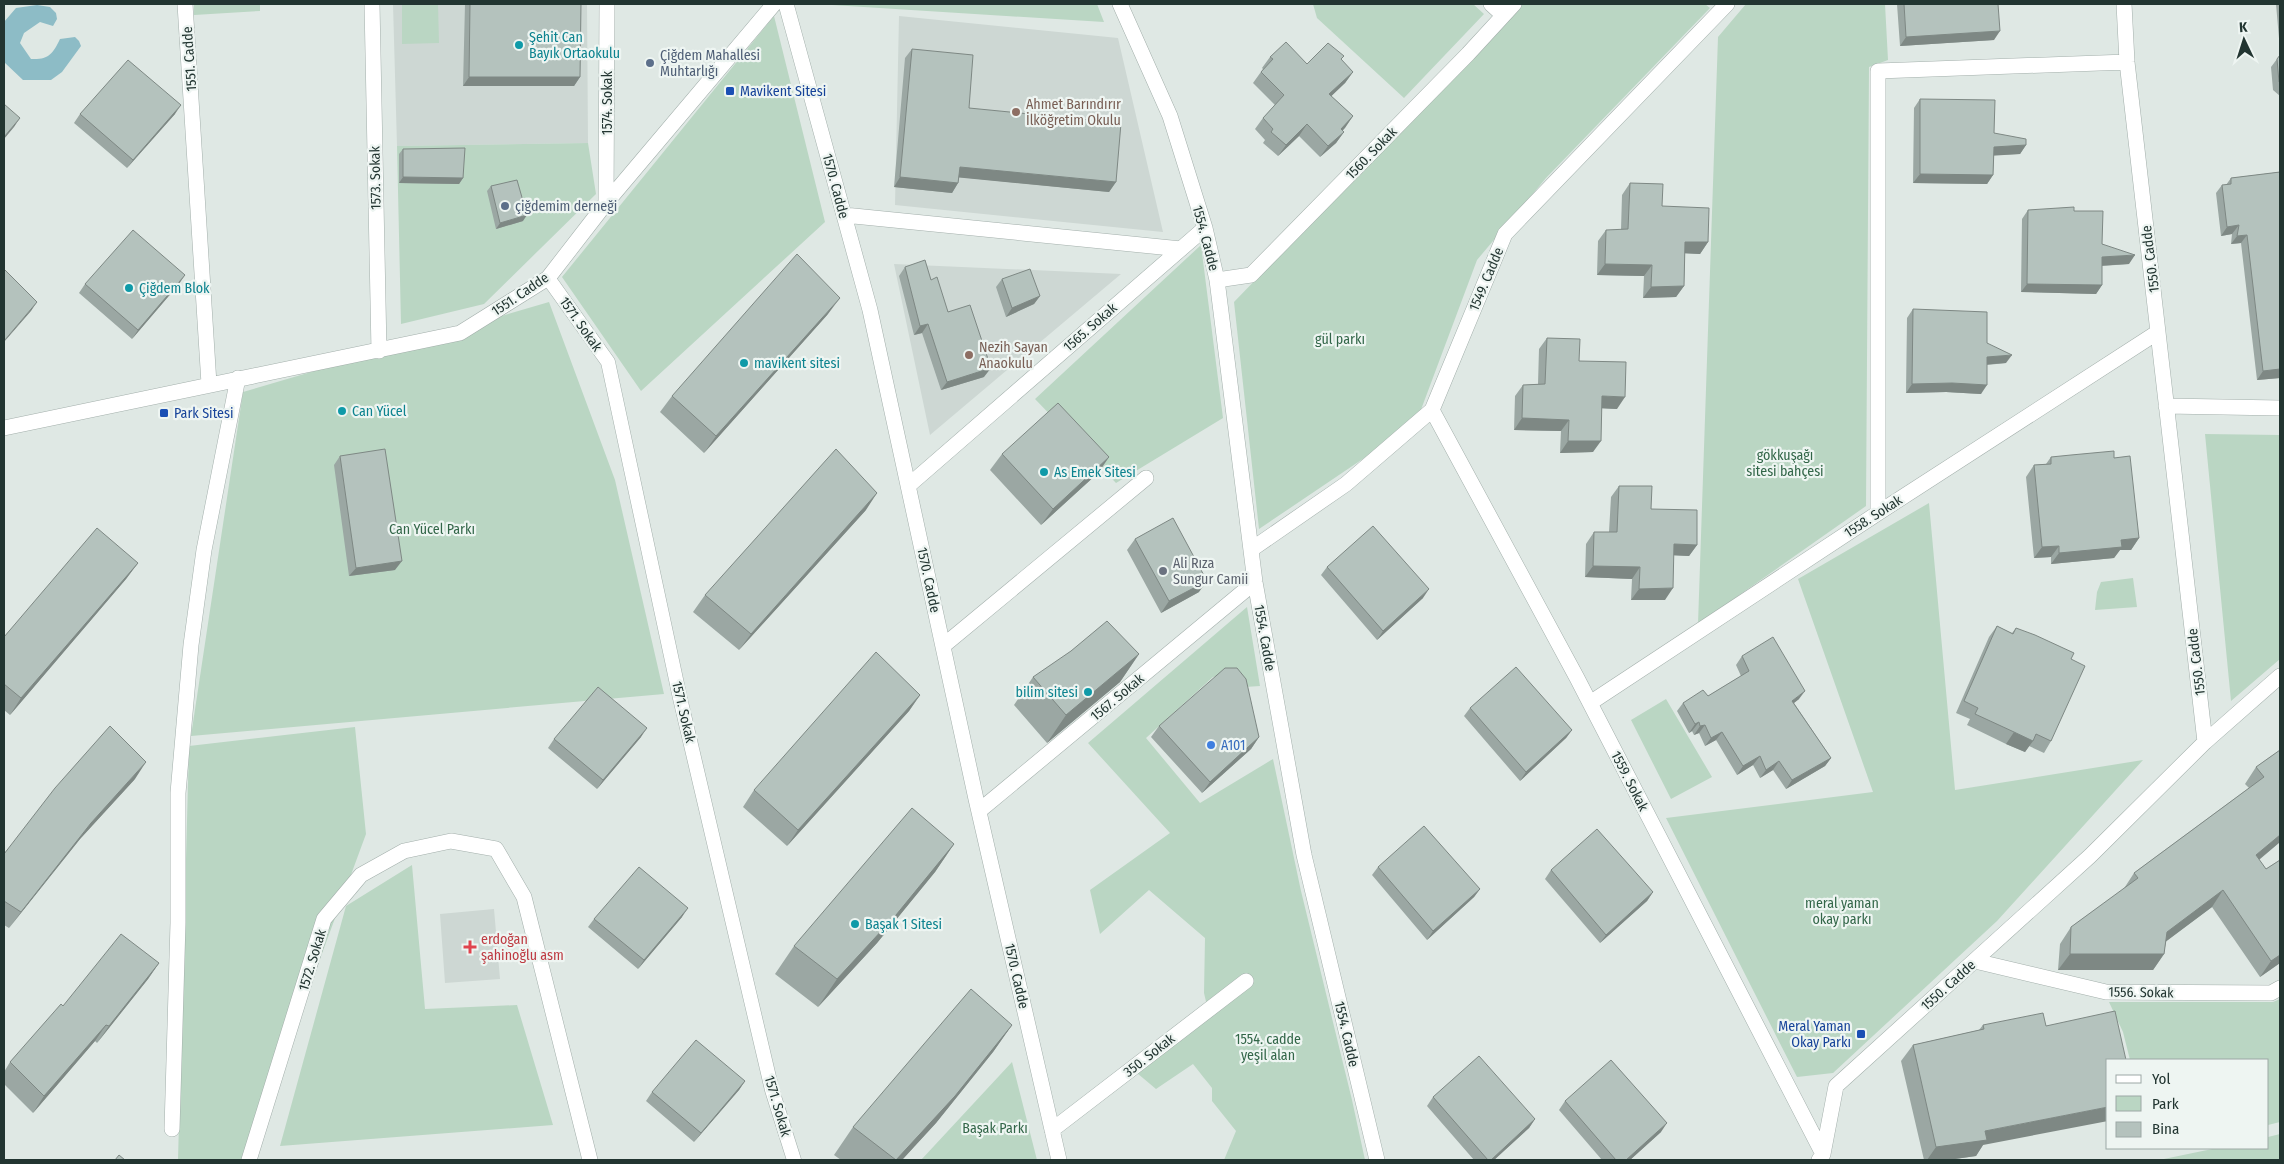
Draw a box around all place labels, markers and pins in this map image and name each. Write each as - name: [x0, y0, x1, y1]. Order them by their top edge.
- place label: Şehit Can Bayık Ortaokulu: [529, 29, 620, 62]
- marker: Şehit Can Bayık Ortaokulu: [513, 39, 525, 51]
- place label: Çiğdem Mahallesi Muhtarlığı: [660, 47, 760, 80]
- marker: Çiğdem Mahallesi Muhtarlığı: [644, 57, 656, 69]
- place label: Mavikent Sitesi: [740, 83, 826, 100]
- marker: Mavikent Sitesi: [724, 85, 736, 97]
- place label: Ahmet Barındırır İlköğretim Okulu: [1026, 96, 1121, 129]
- marker: Ahmet Barındırır İlköğretim Okulu: [1010, 106, 1022, 118]
- place label: çiğdemim derneği: [515, 198, 617, 215]
- marker: çiğdemim derneği: [499, 200, 511, 212]
- place label: Çiğdem Blok: [139, 280, 210, 297]
- marker: Çiğdem Blok: [123, 282, 135, 294]
- place label: Nezih Sayan Anaokulu: [979, 339, 1048, 372]
- marker: Nezih Sayan Anaokulu: [963, 349, 975, 361]
- place label: mavikent sitesi: [754, 355, 840, 372]
- marker: mavikent sitesi: [738, 357, 750, 369]
- place label: Can Yücel: [352, 403, 407, 420]
- place label: Park Sitesi: [174, 405, 233, 422]
- marker: Can Yücel: [336, 405, 348, 417]
- marker: Park Sitesi: [158, 407, 170, 419]
- place label: As Emek Sitesi: [1054, 464, 1136, 481]
- marker: As Emek Sitesi: [1038, 466, 1050, 478]
- place label: Ali Rıza Sungur Camii: [1173, 555, 1248, 588]
- marker: Ali Rıza Sungur Camii: [1157, 565, 1169, 577]
- place label: bilim sitesi: [1015, 684, 1078, 701]
- marker: bilim sitesi: [1082, 686, 1094, 698]
- place label: A101: [1221, 737, 1246, 754]
- marker: A101: [1205, 739, 1217, 751]
- place label: Başak 1 Sitesi: [865, 916, 942, 933]
- marker: Başak 1 Sitesi: [849, 918, 861, 930]
- place label: erdoğan şahinoğlu asm: [481, 931, 564, 964]
- marker: erdoğan şahinoğlu asm: [463, 940, 477, 954]
- place label: Meral Yaman Okay Parkı: [1778, 1018, 1851, 1051]
- marker: Meral Yaman Okay Parkı: [1855, 1028, 1867, 1040]

